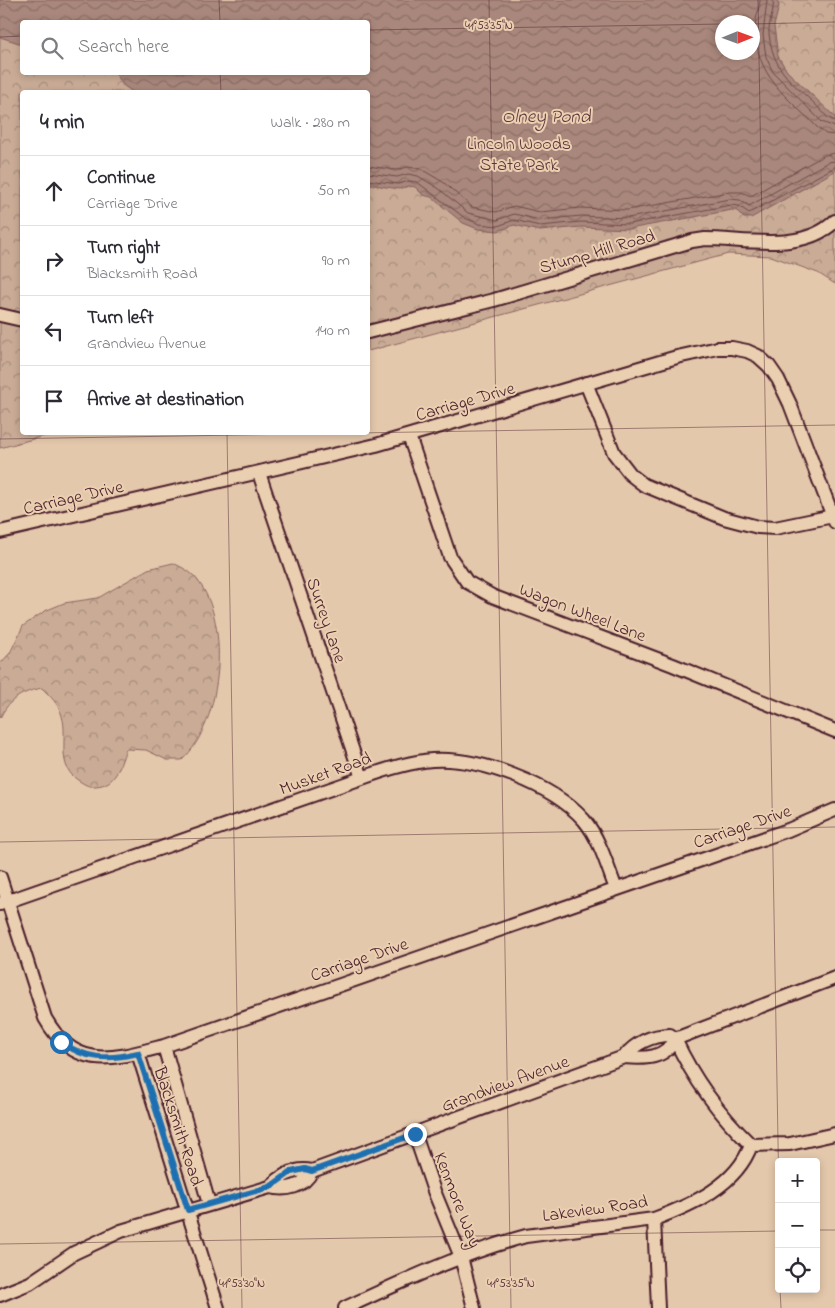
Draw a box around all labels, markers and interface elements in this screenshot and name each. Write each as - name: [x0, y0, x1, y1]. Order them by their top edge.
- north arrow: [715, 15, 760, 60]
- text: 41°53'35"N: [465, 17, 513, 35]
- search box: [20, 20, 370, 75]
- icon: search: [38, 34, 66, 62]
- text: Search here: [78, 34, 169, 61]
- water label: Olney Pond: [502, 104, 592, 131]
- text: 4 min: [40, 108, 84, 138]
- text: Walk · 280 m: [271, 111, 350, 135]
- park label: Lincoln Woods State Park: [467, 132, 571, 179]
- text: Continue: [87, 165, 155, 192]
- icon: ahead: [40, 177, 68, 205]
- text: 50 m: [318, 179, 350, 203]
- text: Carriage Drive: [87, 192, 178, 216]
- street label: Stump Hill Road: [537, 224, 659, 282]
- text: Turn right: [87, 235, 160, 262]
- icon: right: [40, 247, 68, 275]
- text: 90 m: [322, 249, 350, 273]
- text: Blacksmith Road: [87, 262, 197, 286]
- text: Turn left: [87, 305, 154, 332]
- icon: left: [40, 317, 68, 345]
- text: 140 m: [315, 319, 350, 343]
- text: Grandview Avenue: [87, 332, 206, 356]
- street label: Carriage Drive: [413, 376, 519, 430]
- icon: arrive: [40, 387, 68, 415]
- text: Arrive at destination: [87, 387, 244, 414]
- street label: Carriage Drive: [21, 475, 127, 524]
- street label: Surrey Lane: [298, 574, 352, 668]
- street label: Wagon Wheel Lane: [515, 578, 650, 651]
- street label: Musket Road: [276, 746, 375, 804]
- street label: Carriage Drive: [690, 799, 796, 858]
- street label: Carriage Drive: [307, 932, 413, 991]
- route start: [50, 1031, 73, 1054]
- street label: Grandview Avenue: [438, 1049, 574, 1120]
- street label: Blacksmith Road: [145, 1063, 209, 1190]
- route end: [404, 1123, 427, 1146]
- street label: Kenmore Way: [426, 1149, 486, 1252]
- map controls: [775, 1158, 820, 1293]
- button: +: [775, 1158, 820, 1203]
- street label: Lakeview Road: [541, 1190, 650, 1230]
- button: −: [775, 1203, 820, 1248]
- button: locate: [775, 1248, 820, 1293]
- text: 41°53'30"N: [219, 1275, 265, 1293]
- text: 41°53'35"N: [487, 1275, 535, 1293]

